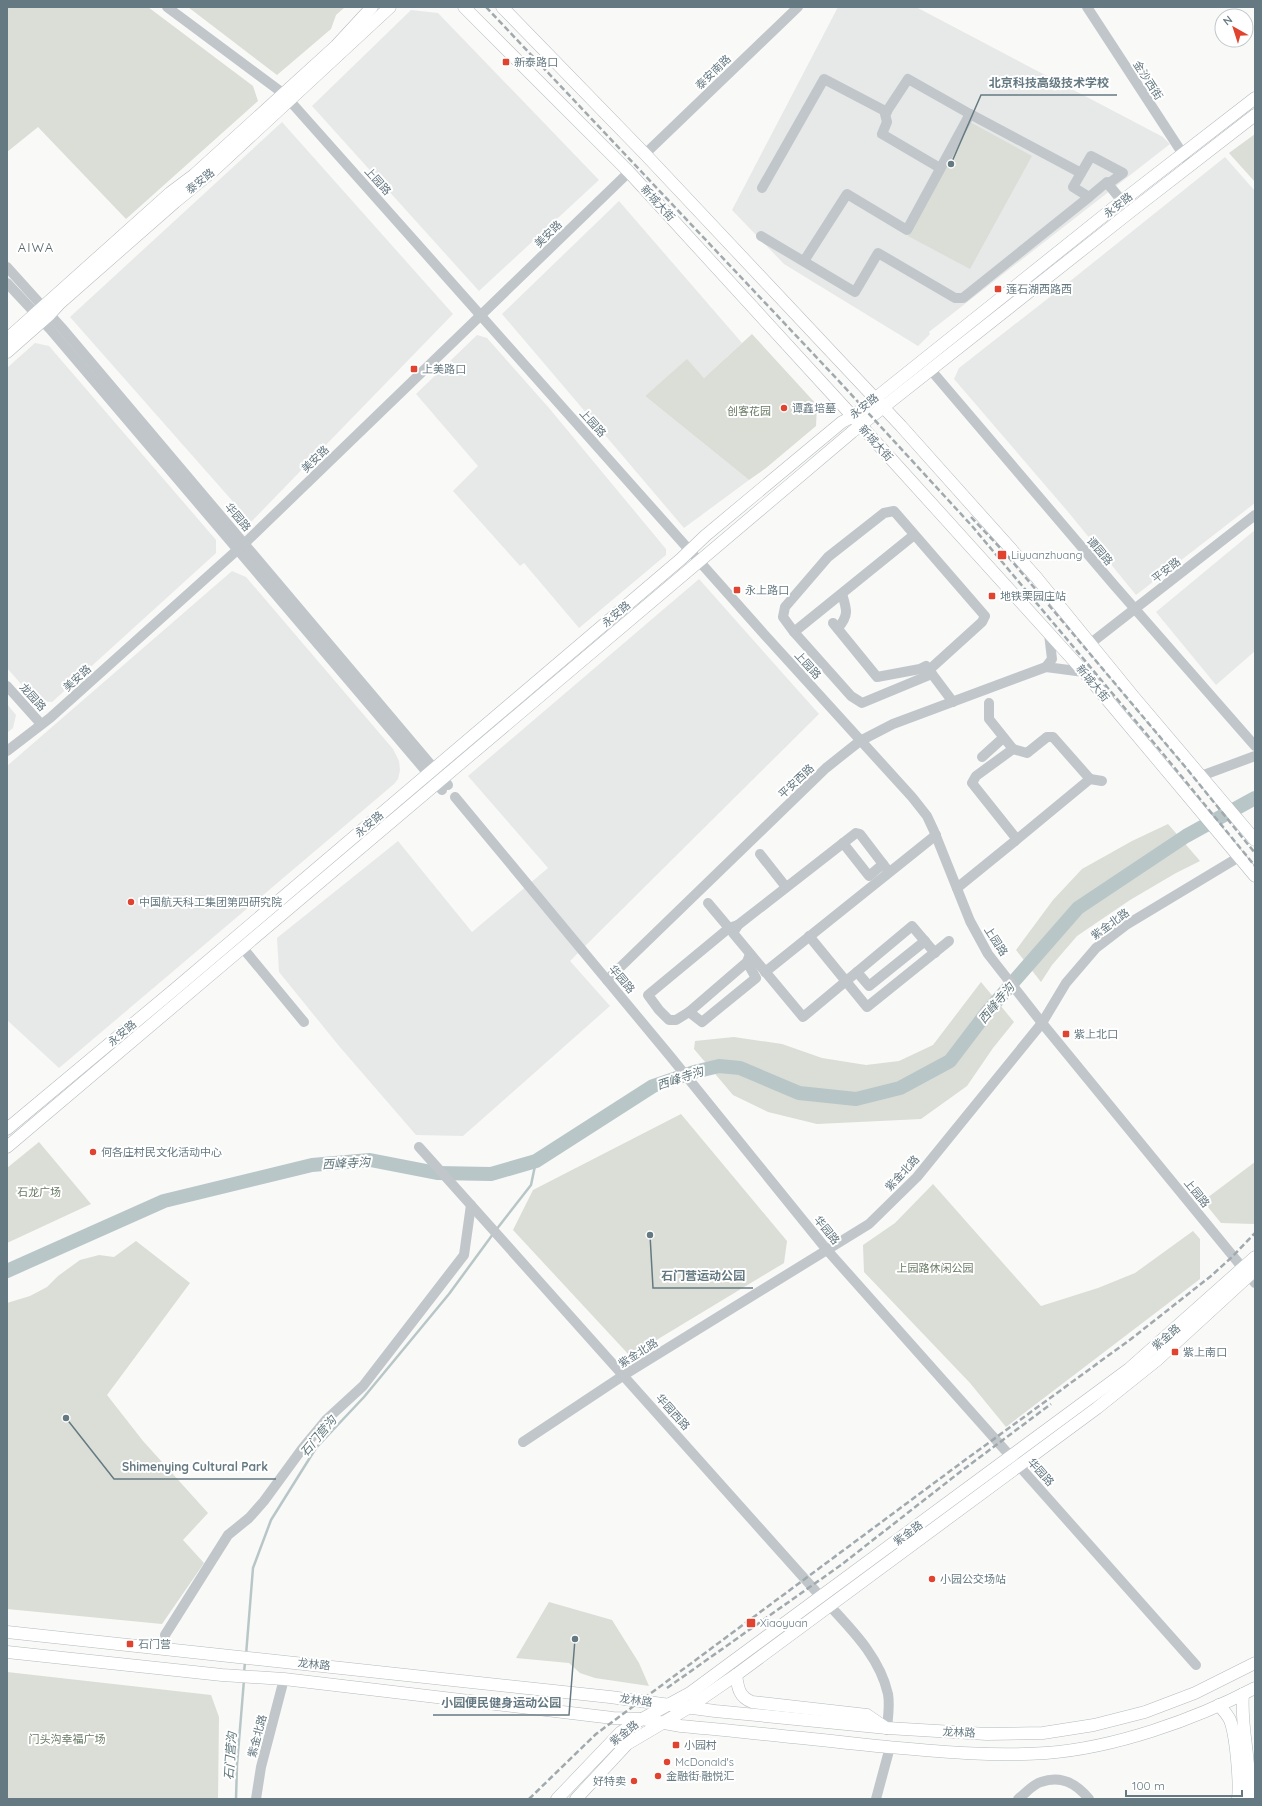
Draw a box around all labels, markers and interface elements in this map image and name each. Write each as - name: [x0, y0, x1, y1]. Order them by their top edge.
- north arrow: [1214, 8, 1254, 48]
- text: N: [1220, 12, 1235, 28]
- street label: 泰安南路: [692, 52, 734, 92]
- place label: 新泰路口: [514, 55, 558, 69]
- marker: 新泰路口: [501, 57, 511, 67]
- street label: 金沙西街: [1130, 58, 1166, 102]
- callout: 北京科技高级技术学校: [981, 71, 1117, 95]
- text: 北京科技高级技术学校: [989, 75, 1109, 90]
- street label: 上园路: [362, 164, 394, 198]
- street label: 泰安路: [183, 165, 217, 197]
- street label: 新城大街: [638, 182, 678, 224]
- street label: 永安路: [1101, 189, 1135, 221]
- street label: 美安路: [531, 218, 565, 250]
- district label: AIWA: [18, 239, 54, 255]
- place label: 莲石湖西路西: [1006, 282, 1072, 296]
- marker: 莲石湖西路西: [993, 284, 1003, 294]
- place label: 上美路口: [422, 362, 466, 376]
- marker: 上美路口: [409, 364, 419, 374]
- street label: 永安路: [847, 390, 881, 422]
- place label: 谭鑫培墓: [792, 401, 836, 415]
- marker: 谭鑫培墓: [779, 403, 789, 413]
- park label: 创客花园: [727, 404, 771, 418]
- street label: 上园路: [577, 406, 609, 440]
- street label: 新城大街: [856, 422, 896, 464]
- street label: 美安路: [298, 443, 332, 475]
- street label: 华园路: [222, 500, 254, 534]
- street label: 谭园路: [1084, 534, 1116, 568]
- place label: Liyuanzhuang: [1011, 548, 1082, 562]
- marker: Liyuanzhuang: [996, 549, 1008, 561]
- street label: 平安路: [1149, 554, 1183, 586]
- place label: 永上路口: [745, 583, 789, 597]
- marker: 永上路口: [732, 585, 742, 595]
- place label: 地铁栗园庄站: [1000, 589, 1066, 603]
- marker: 地铁栗园庄站: [987, 591, 997, 601]
- street label: 永安路: [599, 598, 633, 630]
- street label: 上园路: [792, 648, 824, 682]
- street label: 美安路: [60, 662, 94, 694]
- street label: 新城大街: [1073, 662, 1113, 704]
- street label: 龙园路: [17, 680, 49, 714]
- street label: 平安西路: [775, 761, 817, 801]
- street label: 永安路: [352, 808, 386, 840]
- place label: 中国航天科工集团第四研究院: [139, 895, 282, 909]
- marker: 中国航天科工集团第四研究院: [126, 897, 136, 907]
- street label: 紫金北路: [1088, 905, 1132, 943]
- street label: 上园路: [981, 923, 1011, 959]
- street label: 华园路: [606, 962, 638, 996]
- water label: 西峰寺沟: [975, 978, 1018, 1026]
- street label: 永安路: [105, 1017, 139, 1049]
- place label: 紫上北口: [1074, 1027, 1118, 1041]
- marker: 紫上北口: [1061, 1029, 1071, 1039]
- water label: 西峰寺沟: [655, 1063, 707, 1093]
- place label: 何各庄村民文化活动中心: [101, 1145, 222, 1159]
- marker: 何各庄村民文化活动中心: [88, 1147, 98, 1157]
- street label: 紫金北路: [882, 1152, 922, 1194]
- water label: 西峰寺沟: [322, 1154, 372, 1172]
- street label: 上园路: [1181, 1176, 1213, 1210]
- park label: 石龙广场: [17, 1185, 61, 1199]
- street label: 华园路: [811, 1213, 843, 1247]
- park label: 上园路休闲公园: [897, 1261, 974, 1275]
- callout: 石门营运动公园: [653, 1264, 753, 1288]
- text: 石门营运动公园: [661, 1268, 745, 1283]
- street label: 紫金路: [1149, 1321, 1183, 1353]
- street label: 紫金北路: [616, 1335, 660, 1371]
- place label: 紫上南口: [1183, 1345, 1227, 1359]
- marker: 紫上南口: [1170, 1347, 1180, 1357]
- street label: 华园西路: [653, 1391, 693, 1433]
- water label: 石门营沟: [297, 1411, 340, 1459]
- callout: Shimenying Cultural Park: [114, 1455, 276, 1479]
- street label: 华园路: [1025, 1455, 1057, 1489]
- text: Shimenying Cultural Park: [122, 1459, 268, 1474]
- street label: 紫金路: [891, 1518, 925, 1548]
- place label: 小园公交场站: [940, 1572, 1006, 1586]
- marker: 小园公交场站: [927, 1574, 937, 1584]
- place label: Xiaoyuan: [760, 1616, 808, 1630]
- marker: Xiaoyuan: [745, 1617, 757, 1629]
- place label: 石门营: [138, 1637, 171, 1651]
- marker: 石门营: [125, 1639, 135, 1649]
- street label: 龙林路: [297, 1655, 331, 1673]
- callout: 小园便民健身运动公园: [433, 1691, 569, 1715]
- street label: 龙林路: [619, 1691, 653, 1709]
- text: 小园便民健身运动公园: [441, 1695, 561, 1710]
- street label: 紫金北路: [245, 1713, 269, 1759]
- street label: 紫金路: [607, 1717, 641, 1749]
- street label: 龙林路: [942, 1724, 976, 1740]
- water label: 石门营沟: [221, 1730, 239, 1780]
- park label: 门头沟幸福广场: [29, 1732, 106, 1746]
- place label: 小园村: [684, 1738, 717, 1752]
- marker: 小园村: [671, 1740, 681, 1750]
- place label: McDonald's: [675, 1755, 734, 1769]
- marker: McDonald's: [662, 1757, 672, 1767]
- place label: 金融街·融悦汇: [666, 1769, 734, 1783]
- marker: 金融街·融悦汇: [653, 1771, 663, 1781]
- scale bar: [1126, 1772, 1242, 1798]
- place label: 好特卖: [593, 1774, 626, 1788]
- marker: 好特卖: [629, 1776, 639, 1786]
- text: 100 m: [1132, 1778, 1165, 1793]

